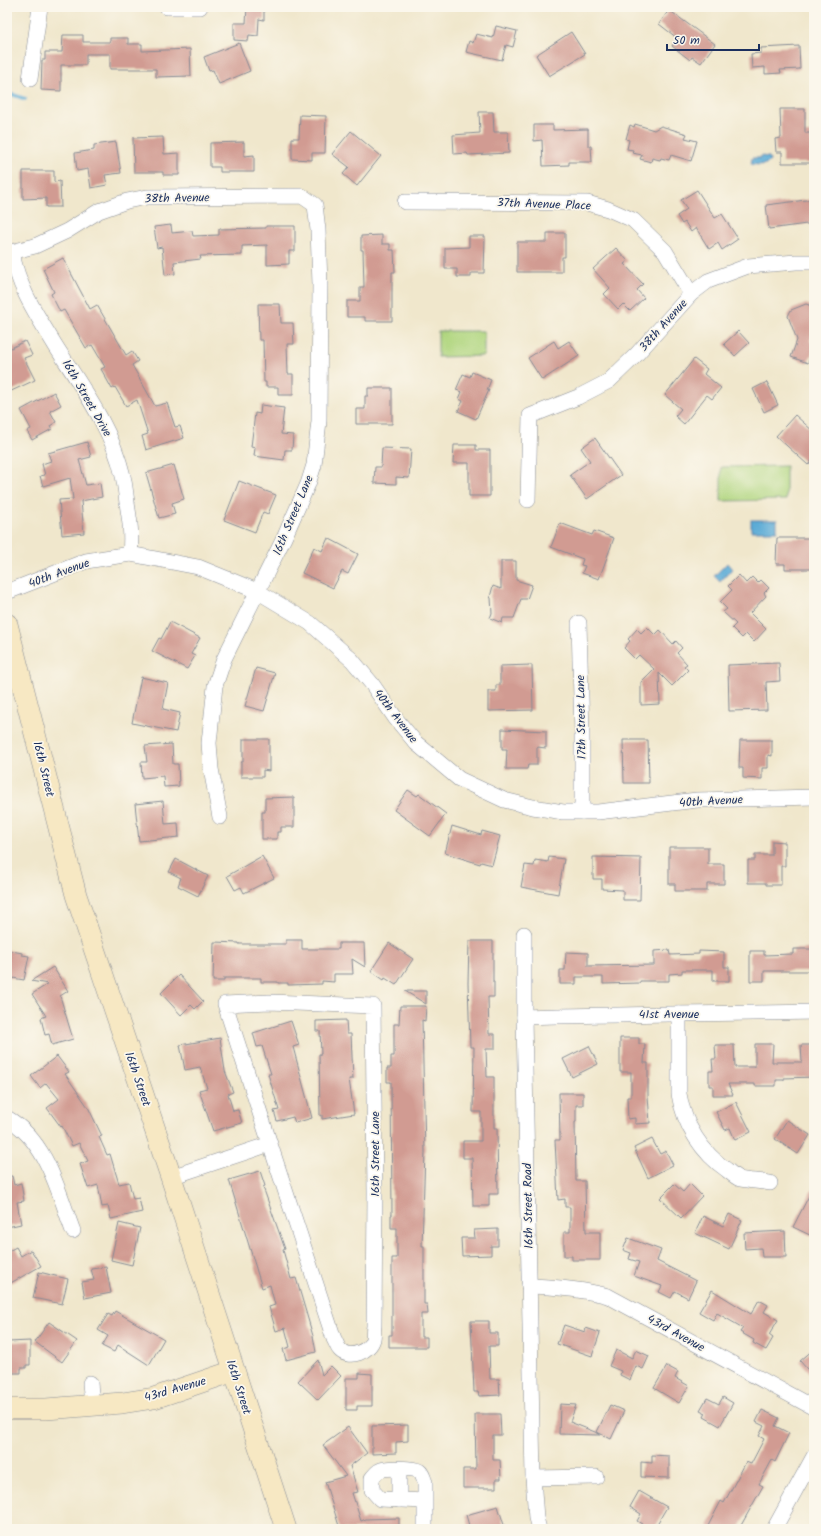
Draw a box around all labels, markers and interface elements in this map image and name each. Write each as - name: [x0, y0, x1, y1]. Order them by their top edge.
- scale bar: [667, 26, 759, 52]
- text: 50 m: [673, 31, 700, 50]
- street label: 38th Avenue: [144, 188, 210, 209]
- street label: 37th Avenue Place: [497, 193, 592, 216]
- street label: 38th Avenue: [634, 294, 693, 356]
- street label: 16th Street Drive: [57, 356, 117, 441]
- street label: 16th Street Lane: [268, 472, 319, 558]
- street label: 40th Avenue: [26, 553, 93, 593]
- street label: 17th Street Lane: [571, 674, 592, 759]
- street label: 40th Avenue: [369, 685, 423, 748]
- street label: 16th Street: [27, 739, 60, 799]
- street label: 40th Avenue: [679, 790, 744, 813]
- street label: 41st Avenue: [639, 1005, 700, 1024]
- street label: 16th Street: [119, 1049, 156, 1109]
- street label: 16th Street Lane: [366, 1111, 385, 1197]
- street label: 16th Street Road: [518, 1162, 539, 1249]
- street label: 43rd Avenue: [643, 1310, 709, 1357]
- street label: 16th Street: [221, 1357, 256, 1417]
- street label: 43rd Avenue: [142, 1371, 209, 1407]

